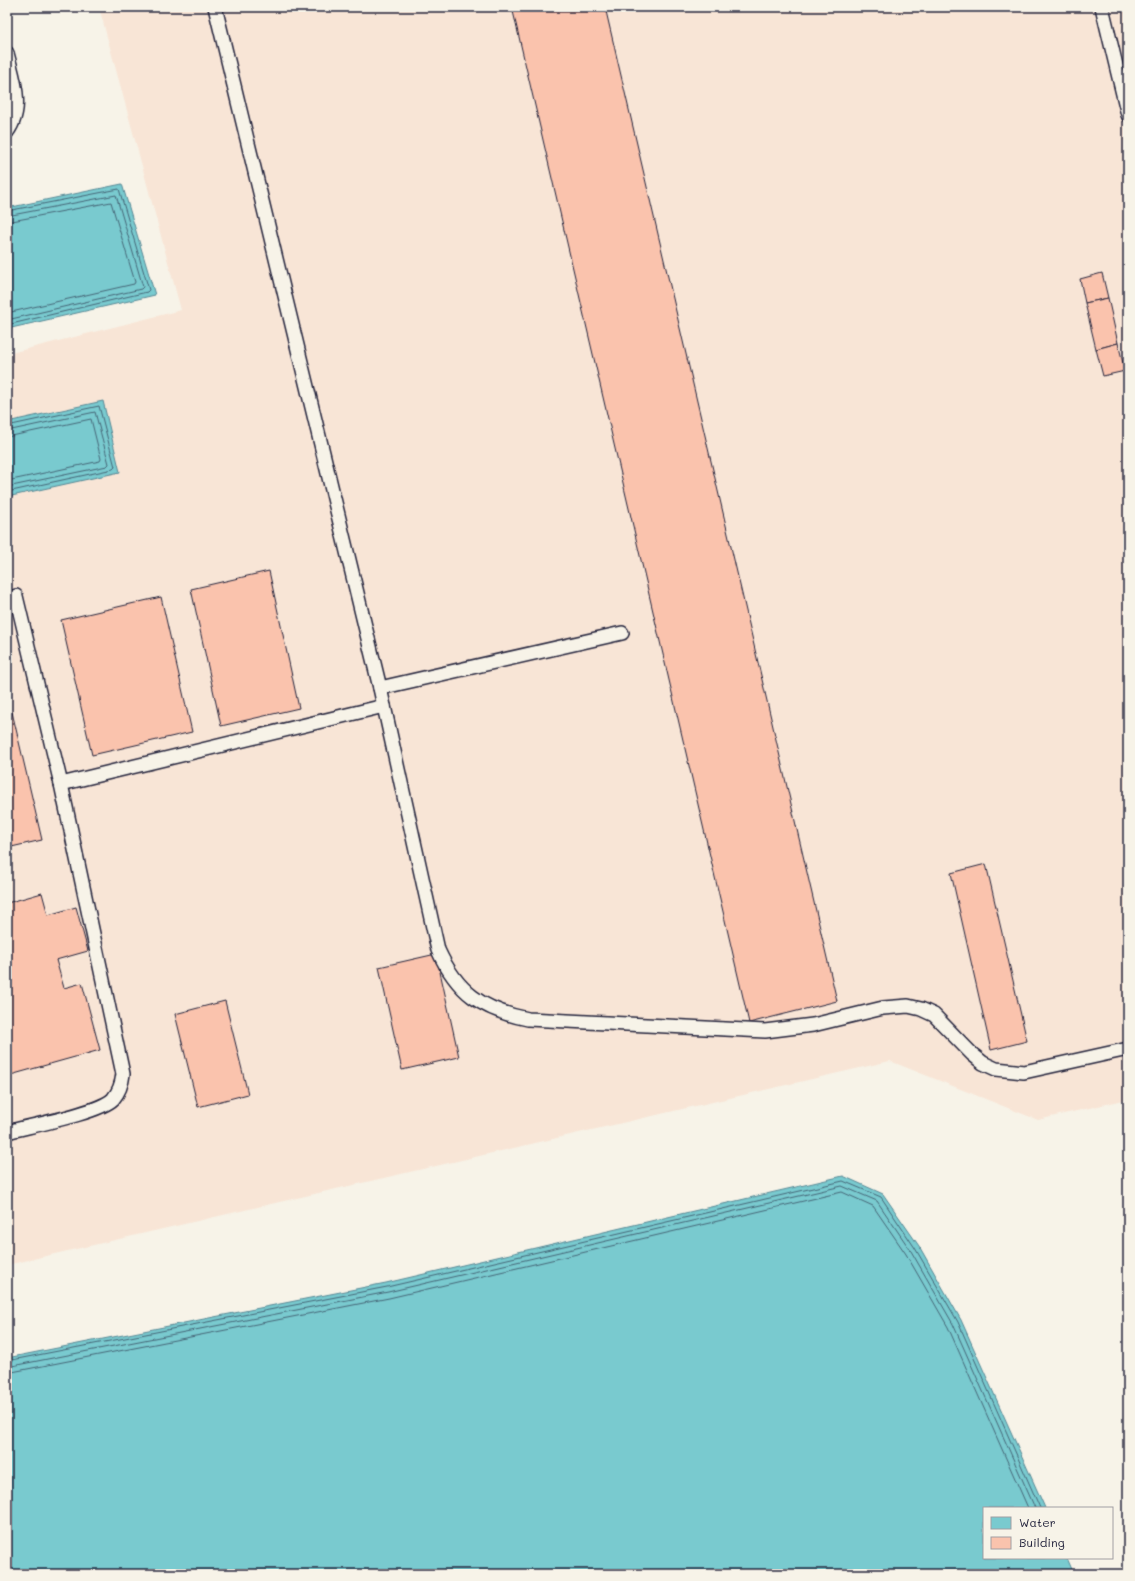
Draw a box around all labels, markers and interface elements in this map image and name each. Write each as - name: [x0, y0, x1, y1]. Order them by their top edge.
- legend: [983, 1507, 1113, 1559]
- text: Water: [1019, 1514, 1056, 1530]
- text: Building: [1019, 1534, 1065, 1550]

